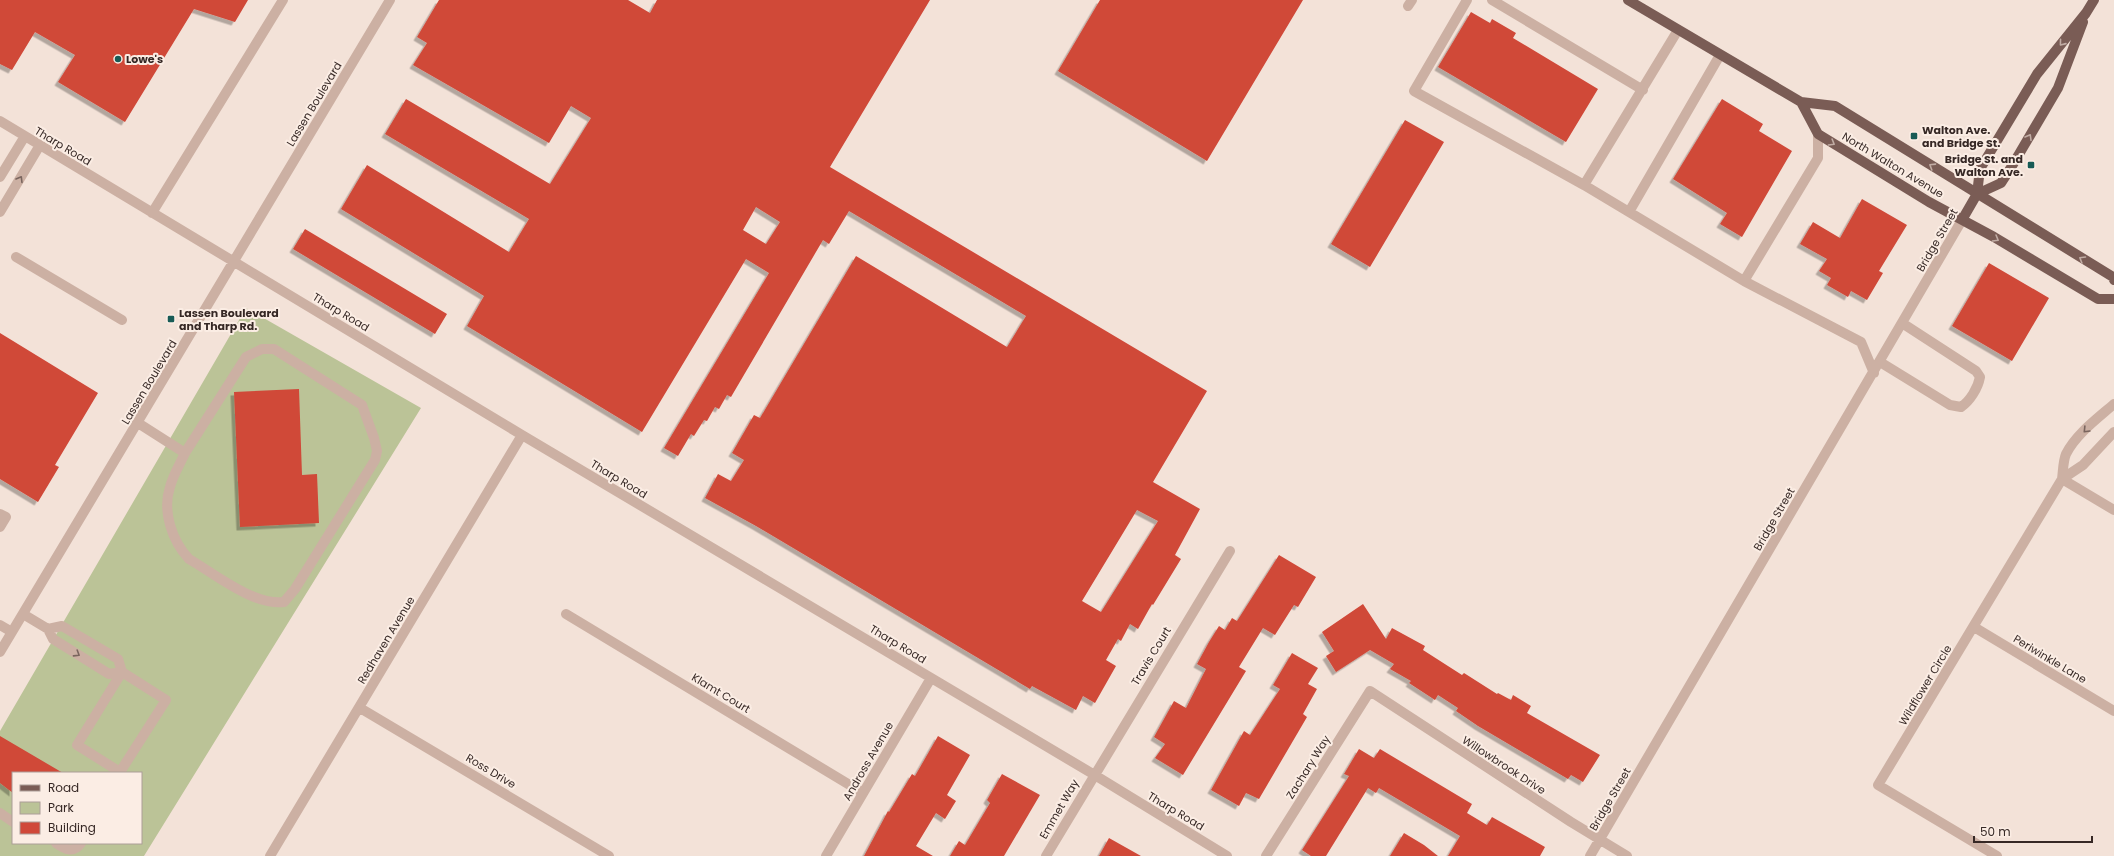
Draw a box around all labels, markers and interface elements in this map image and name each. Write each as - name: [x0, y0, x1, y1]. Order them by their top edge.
- one-way arrow: [2060, 39, 2067, 46]
- place label: Lowe's: [126, 51, 163, 67]
- marker: Lowe's: [113, 54, 123, 64]
- street label: Lassen Boulevard: [282, 59, 346, 149]
- place label: Walton Ave. and Bridge St.: [1922, 122, 2000, 151]
- street label: Tharp Road: [32, 123, 94, 169]
- street label: North Walton Avenue: [1839, 128, 1947, 202]
- marker: Walton Ave. and Bridge St.: [1909, 131, 1919, 141]
- one-way arrow: [2025, 134, 2032, 141]
- one-way arrow: [1828, 138, 1835, 145]
- place label: Bridge St. and Walton Ave.: [1945, 151, 2023, 180]
- marker: Bridge St. and Walton Ave.: [2026, 160, 2036, 170]
- one-way arrow: [1929, 163, 1936, 171]
- one-way arrow: [15, 176, 23, 183]
- street label: Bridge Street: [1912, 206, 1962, 274]
- one-way arrow: [1992, 234, 1999, 241]
- one-way arrow: [2079, 256, 2086, 263]
- street label: Tharp Road: [310, 289, 372, 335]
- place label: Lassen Boulevard and Tharp Rd.: [179, 305, 279, 334]
- marker: Lassen Boulevard and Tharp Rd.: [166, 314, 176, 324]
- street label: Lassen Boulevard: [117, 337, 181, 427]
- one-way arrow: [2083, 425, 2090, 433]
- street label: Tharp Road: [588, 456, 650, 502]
- street label: Bridge Street: [1749, 485, 1799, 553]
- street label: Redhaven Avenue: [353, 593, 419, 687]
- street label: Tharp Road: [867, 621, 929, 667]
- street label: Travis Court: [1127, 624, 1175, 688]
- street label: Periwinkle Lane: [2010, 631, 2090, 687]
- street label: Wildflower Circle: [1895, 642, 1955, 728]
- one-way arrow: [73, 649, 80, 656]
- street label: Klamt Court: [689, 669, 753, 717]
- street label: Andross Avenue: [839, 718, 897, 803]
- street label: Zachary Way: [1282, 731, 1334, 802]
- street label: Willowbrook Drive: [1459, 732, 1549, 798]
- street label: Ross Drive: [463, 750, 519, 792]
- street label: Bridge Street: [1585, 765, 1635, 833]
- legend: [12, 772, 142, 844]
- street label: Emmet Way: [1035, 776, 1083, 842]
- text: Road: [48, 779, 79, 796]
- street label: Tharp Road: [1145, 788, 1207, 834]
- text: Park: [48, 799, 75, 816]
- scale bar: [1974, 818, 2092, 844]
- text: Building: [48, 819, 96, 836]
- text: 50 m: [1980, 823, 2011, 840]

